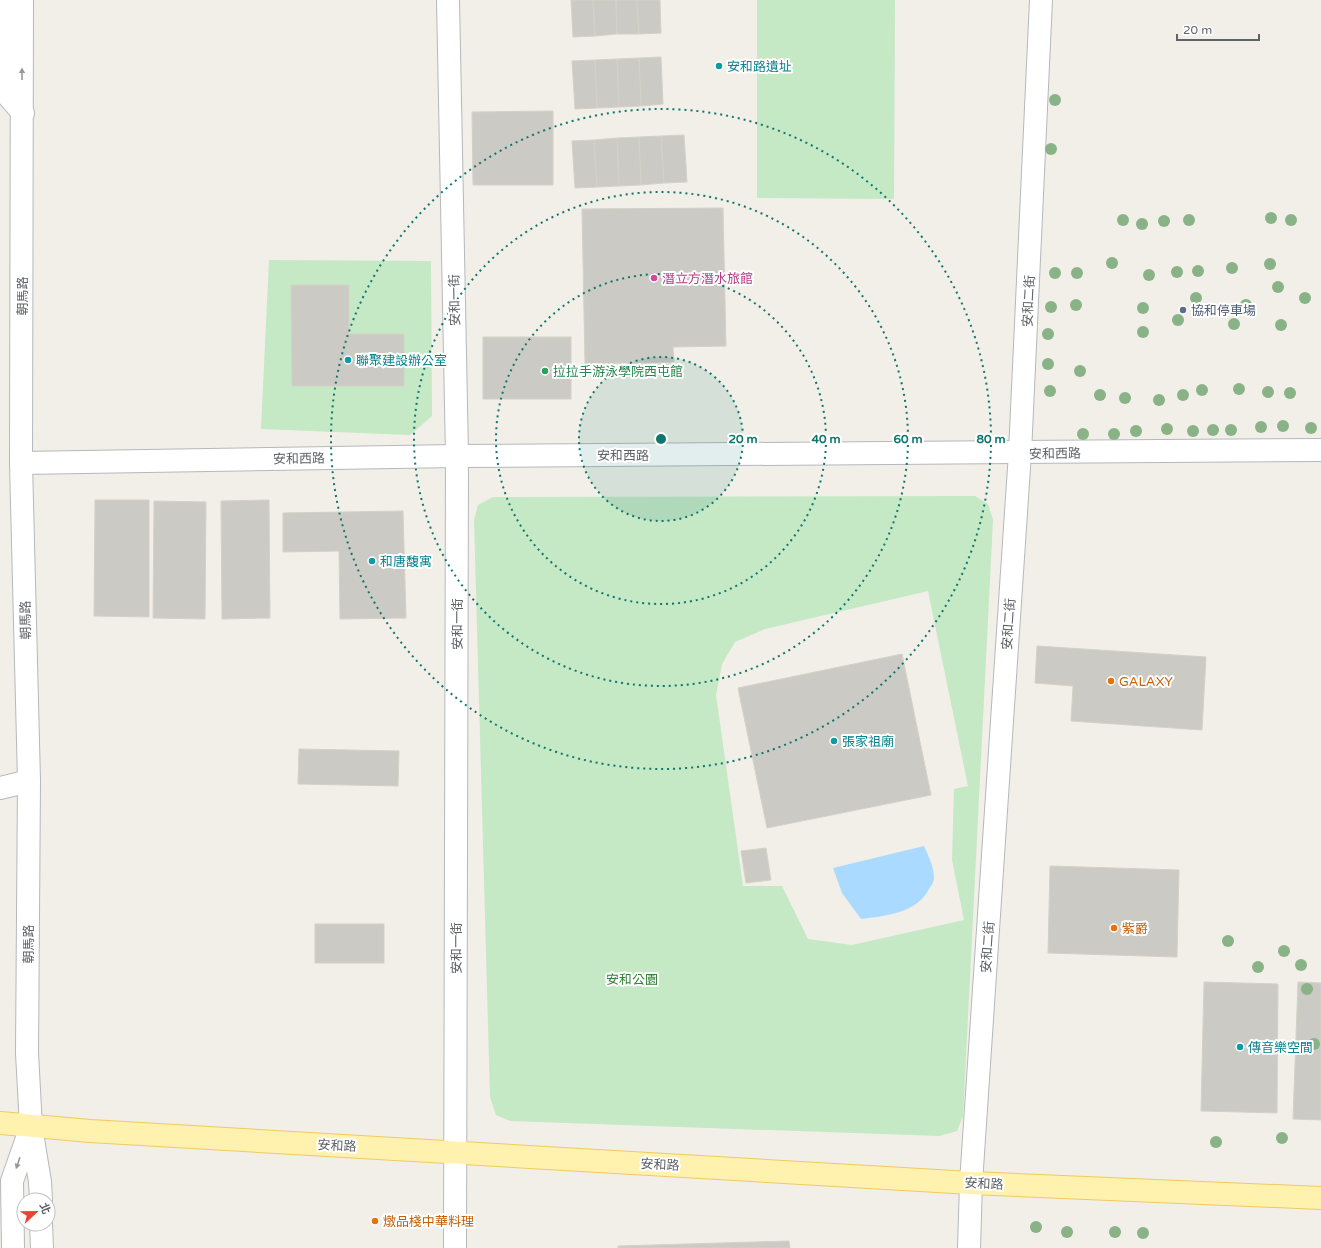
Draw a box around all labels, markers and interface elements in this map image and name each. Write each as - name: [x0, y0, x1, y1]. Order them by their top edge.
- scale bar: [1177, 16, 1259, 42]
- text: 20 m: [1183, 23, 1212, 37]
- place label: 安和路遺址: [727, 59, 792, 75]
- marker: 安和路遺址: [714, 61, 724, 71]
- one-way arrow: [19, 68, 26, 80]
- place label: 潛立方潛水旅館: [662, 271, 753, 287]
- marker: 潛立方潛水旅館: [649, 273, 659, 283]
- street label: 安和一街: [447, 274, 463, 326]
- street label: 安和二街: [1020, 275, 1038, 327]
- street label: 朝馬路: [15, 276, 31, 316]
- place label: 協和停車場: [1191, 303, 1256, 319]
- marker: 協和停車場: [1178, 305, 1188, 315]
- place label: 聯聚建設辦公室: [356, 353, 447, 369]
- marker: 聯聚建設辦公室: [343, 355, 353, 365]
- place label: 拉拉手游泳學院西屯館: [553, 364, 683, 380]
- marker: 拉拉手游泳學院西屯館: [540, 366, 550, 376]
- centre of rings: [654, 432, 668, 446]
- text: 20 m: [728, 432, 758, 446]
- text: 40 m: [811, 432, 841, 446]
- text: 60 m: [893, 432, 923, 446]
- text: 80 m: [976, 432, 1006, 446]
- street label: 安和西路: [1029, 446, 1081, 462]
- street label: 安和西路: [597, 448, 649, 464]
- street label: 安和西路: [273, 451, 325, 467]
- place label: 和唐馥寓: [380, 554, 432, 570]
- marker: 和唐馥寓: [367, 556, 377, 566]
- street label: 安和一街: [450, 598, 466, 650]
- street label: 安和二街: [999, 598, 1019, 651]
- street label: 朝馬路: [18, 600, 34, 640]
- place label: GALAXY: [1119, 674, 1173, 690]
- marker: GALAXY: [1106, 676, 1116, 686]
- place label: 張家祖廟: [842, 734, 894, 750]
- marker: 張家祖廟: [829, 736, 839, 746]
- street label: 安和二街: [978, 921, 998, 974]
- place label: 紫爵: [1122, 921, 1148, 937]
- street label: 安和一街: [449, 922, 465, 974]
- marker: 紫爵: [1109, 923, 1119, 933]
- street label: 朝馬路: [21, 924, 37, 964]
- park label: 安和公園: [606, 972, 658, 988]
- place label: 傳音樂空間: [1248, 1040, 1313, 1056]
- marker: 傳音樂空間: [1235, 1042, 1245, 1052]
- street label: 安和路: [317, 1137, 357, 1155]
- street label: 安和路: [640, 1156, 680, 1174]
- one-way arrow: [14, 1158, 20, 1170]
- street label: 安和路: [964, 1175, 1004, 1193]
- north arrow: [16, 1192, 56, 1232]
- text: 北: [37, 1201, 53, 1216]
- place label: 燉品棧中華料理: [383, 1214, 474, 1230]
- marker: 燉品棧中華料理: [370, 1216, 380, 1226]

